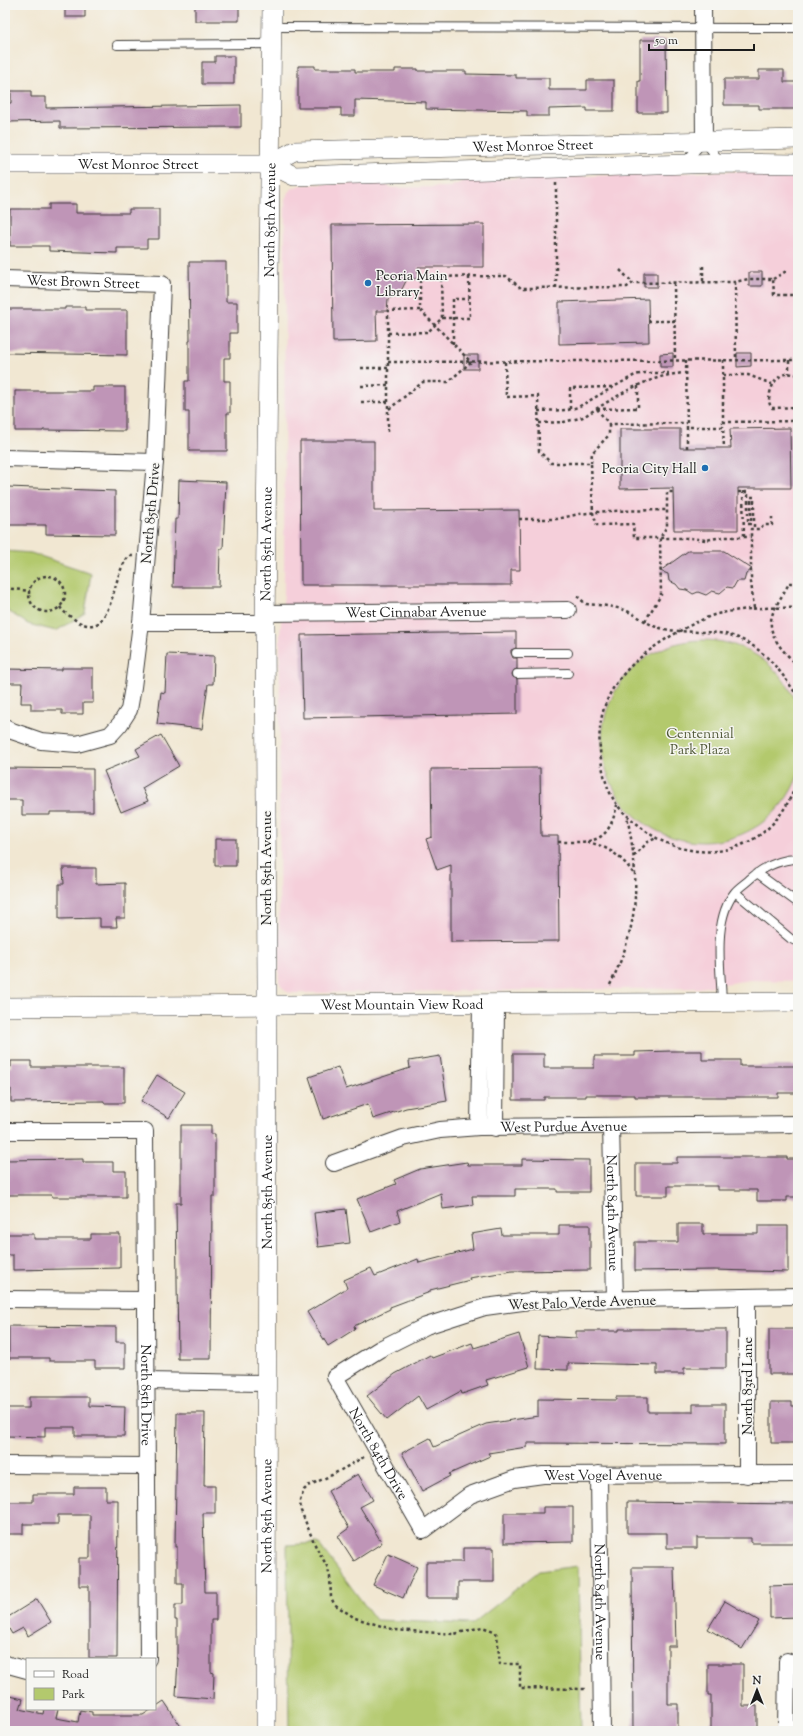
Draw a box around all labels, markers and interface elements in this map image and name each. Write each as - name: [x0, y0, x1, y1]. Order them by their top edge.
- scale bar: [649, 26, 754, 52]
- text: 50 m: [654, 32, 678, 50]
- street label: West Monroe Street: [472, 136, 594, 159]
- street label: West Monroe Street: [77, 156, 199, 176]
- street label: North 85th Avenue: [261, 163, 282, 277]
- place label: Peoria Main Library: [376, 267, 448, 303]
- street label: West Brown Street: [26, 272, 140, 295]
- marker: Peoria Main Library: [363, 278, 373, 288]
- place label: Peoria City Hall: [602, 460, 697, 480]
- street label: North 85th Drive: [138, 462, 166, 565]
- marker: Peoria City Hall: [700, 463, 710, 473]
- street label: North 85th Avenue: [257, 487, 279, 601]
- street label: West Cinnabar Avenue: [345, 603, 487, 624]
- park label: Centennial Park Plaza: [666, 725, 734, 761]
- street label: North 85th Avenue: [258, 811, 278, 925]
- street label: West Mountain View Road: [321, 996, 484, 1017]
- street label: West Purdue Avenue: [500, 1118, 627, 1139]
- street label: North 85th Avenue: [259, 1135, 279, 1249]
- street label: North 84th Avenue: [600, 1155, 622, 1272]
- street label: West Palo Verde Avenue: [508, 1291, 657, 1317]
- street label: North 83rd Lane: [739, 1337, 759, 1435]
- street label: North 85th Drive: [134, 1344, 155, 1446]
- street label: North 84th Drive: [343, 1405, 412, 1504]
- street label: North 85th Avenue: [258, 1459, 278, 1573]
- street label: West Vogel Avenue: [544, 1467, 662, 1487]
- street label: North 84th Avenue: [588, 1544, 609, 1660]
- legend: [26, 1658, 156, 1710]
- text: Road: [62, 1666, 89, 1684]
- north arrow: [737, 1670, 777, 1710]
- text: N: [752, 1673, 762, 1689]
- text: Park: [62, 1686, 85, 1704]

